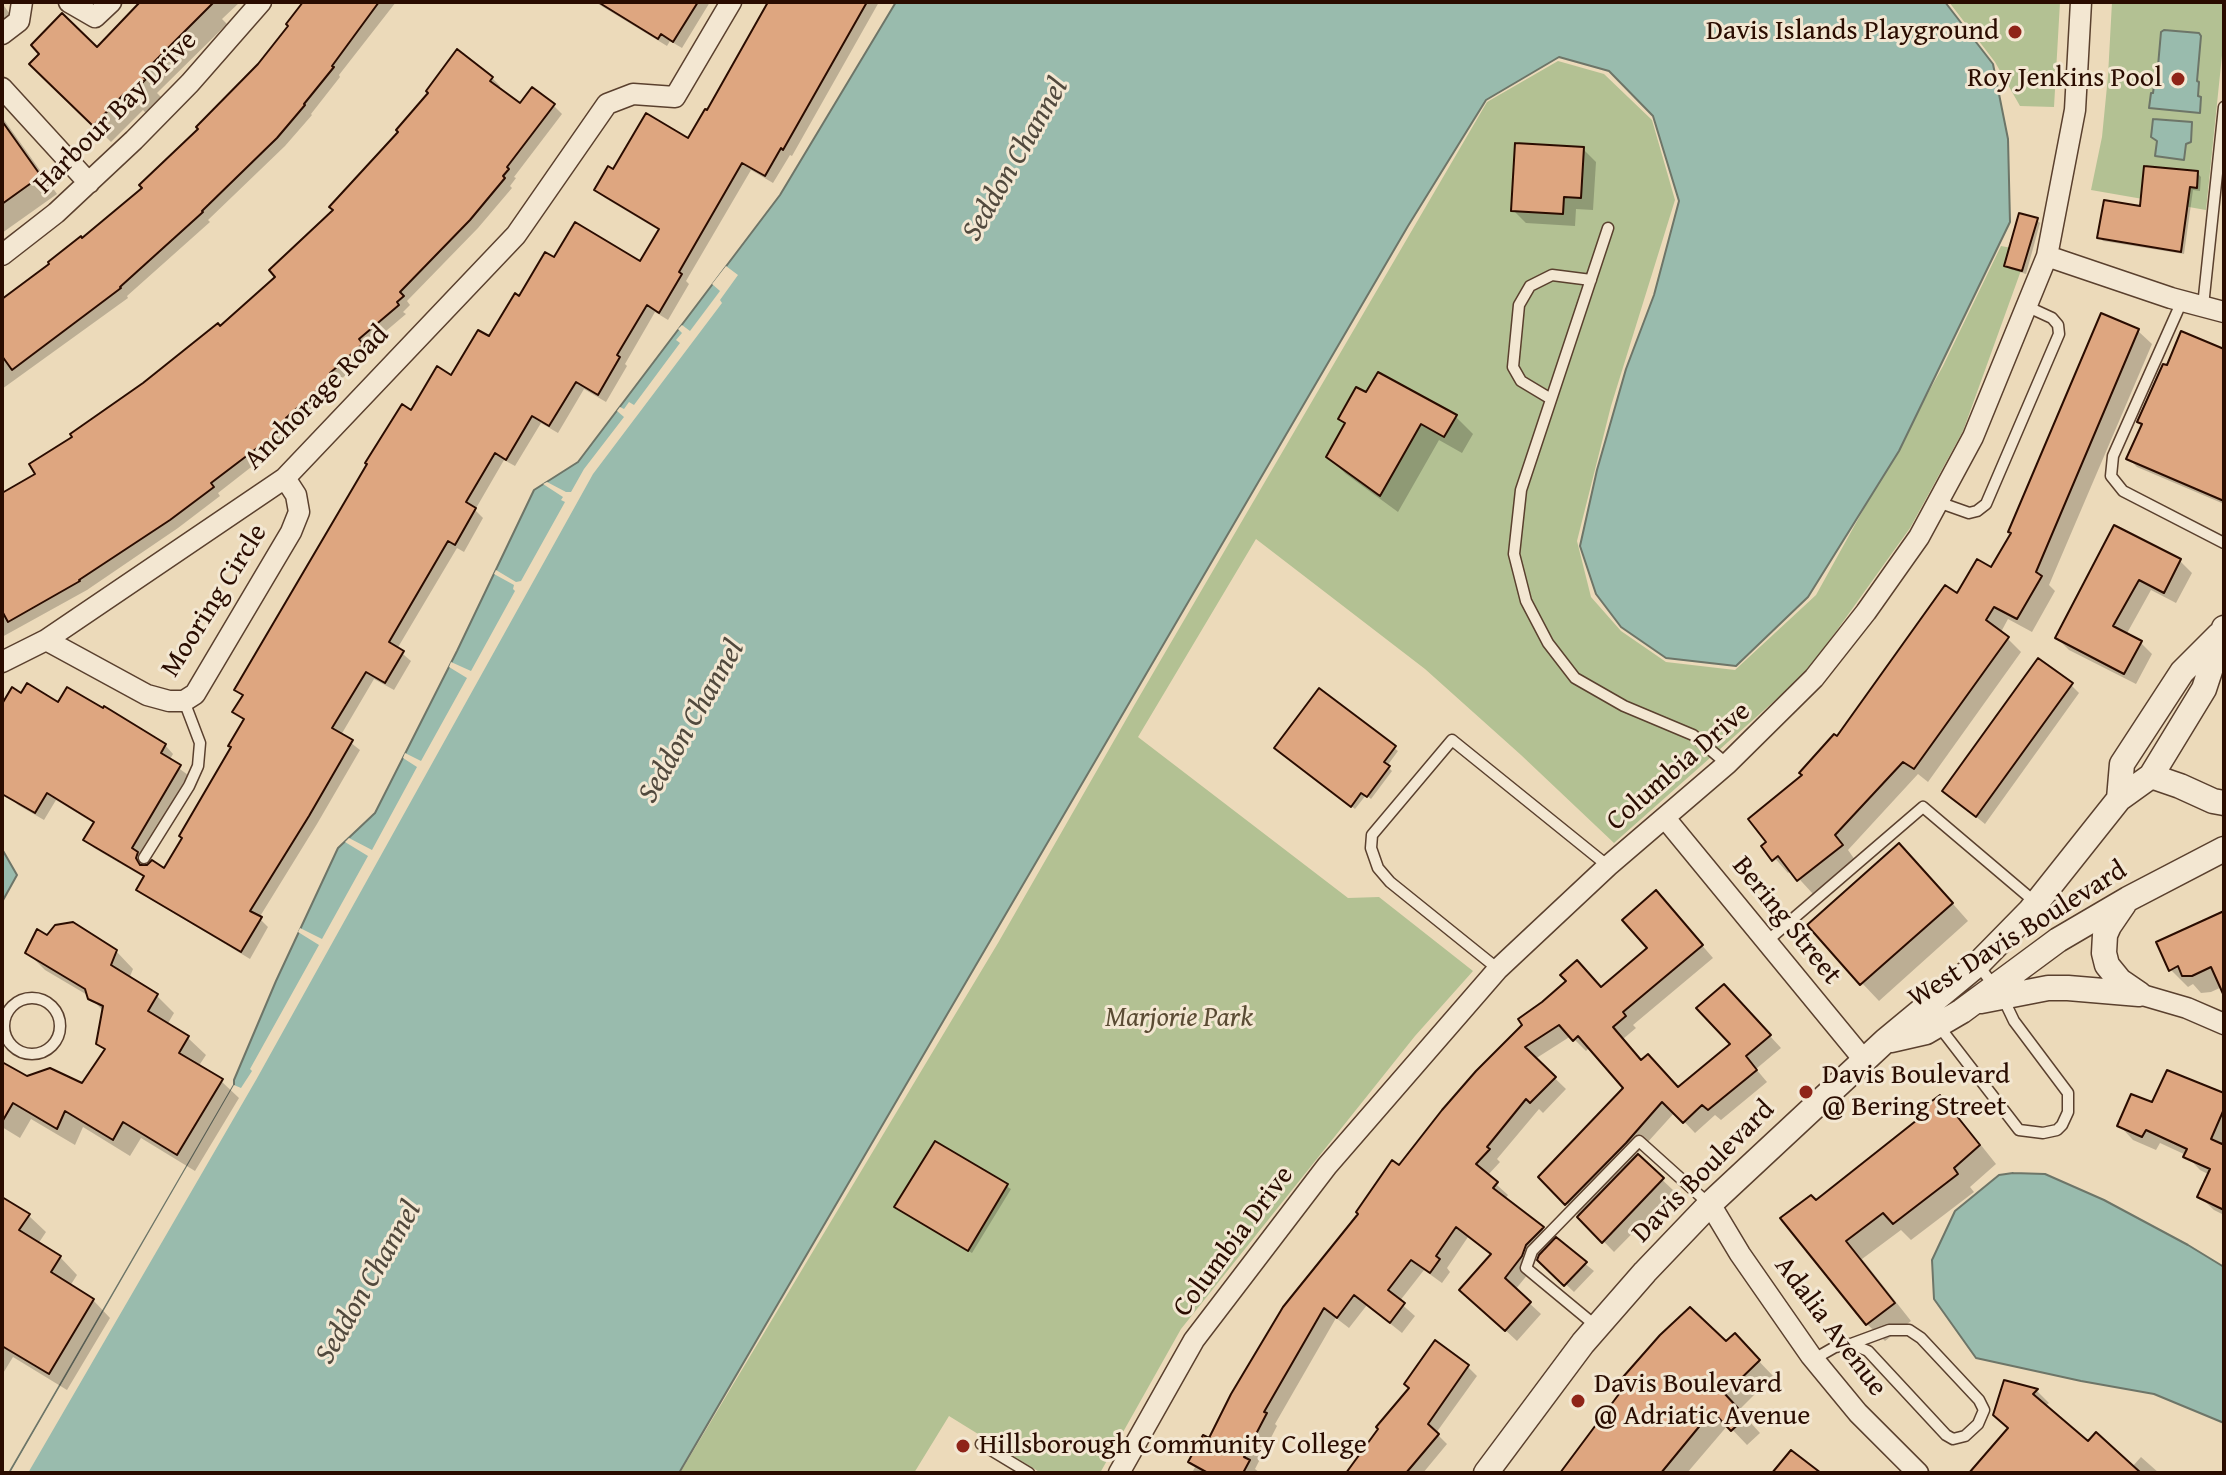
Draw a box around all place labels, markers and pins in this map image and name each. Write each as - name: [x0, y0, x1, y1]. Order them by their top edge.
- place label: Davis Islands Playground: [1706, 15, 1999, 49]
- marker: Davis Islands Playground: [2006, 23, 2024, 41]
- place label: Roy Jenkins Pool: [1967, 62, 2162, 96]
- marker: Roy Jenkins Pool: [2169, 70, 2187, 88]
- place label: Davis Boulevard @ Bering Street: [1822, 1059, 2010, 1125]
- marker: Davis Boulevard @ Bering Street: [1797, 1083, 1815, 1101]
- place label: Davis Boulevard @ Adriatic Avenue: [1594, 1368, 1810, 1434]
- marker: Davis Boulevard @ Adriatic Avenue: [1569, 1392, 1587, 1410]
- place label: Hillsborough Community College: [979, 1429, 1367, 1463]
- marker: Hillsborough Community College: [954, 1437, 972, 1455]

